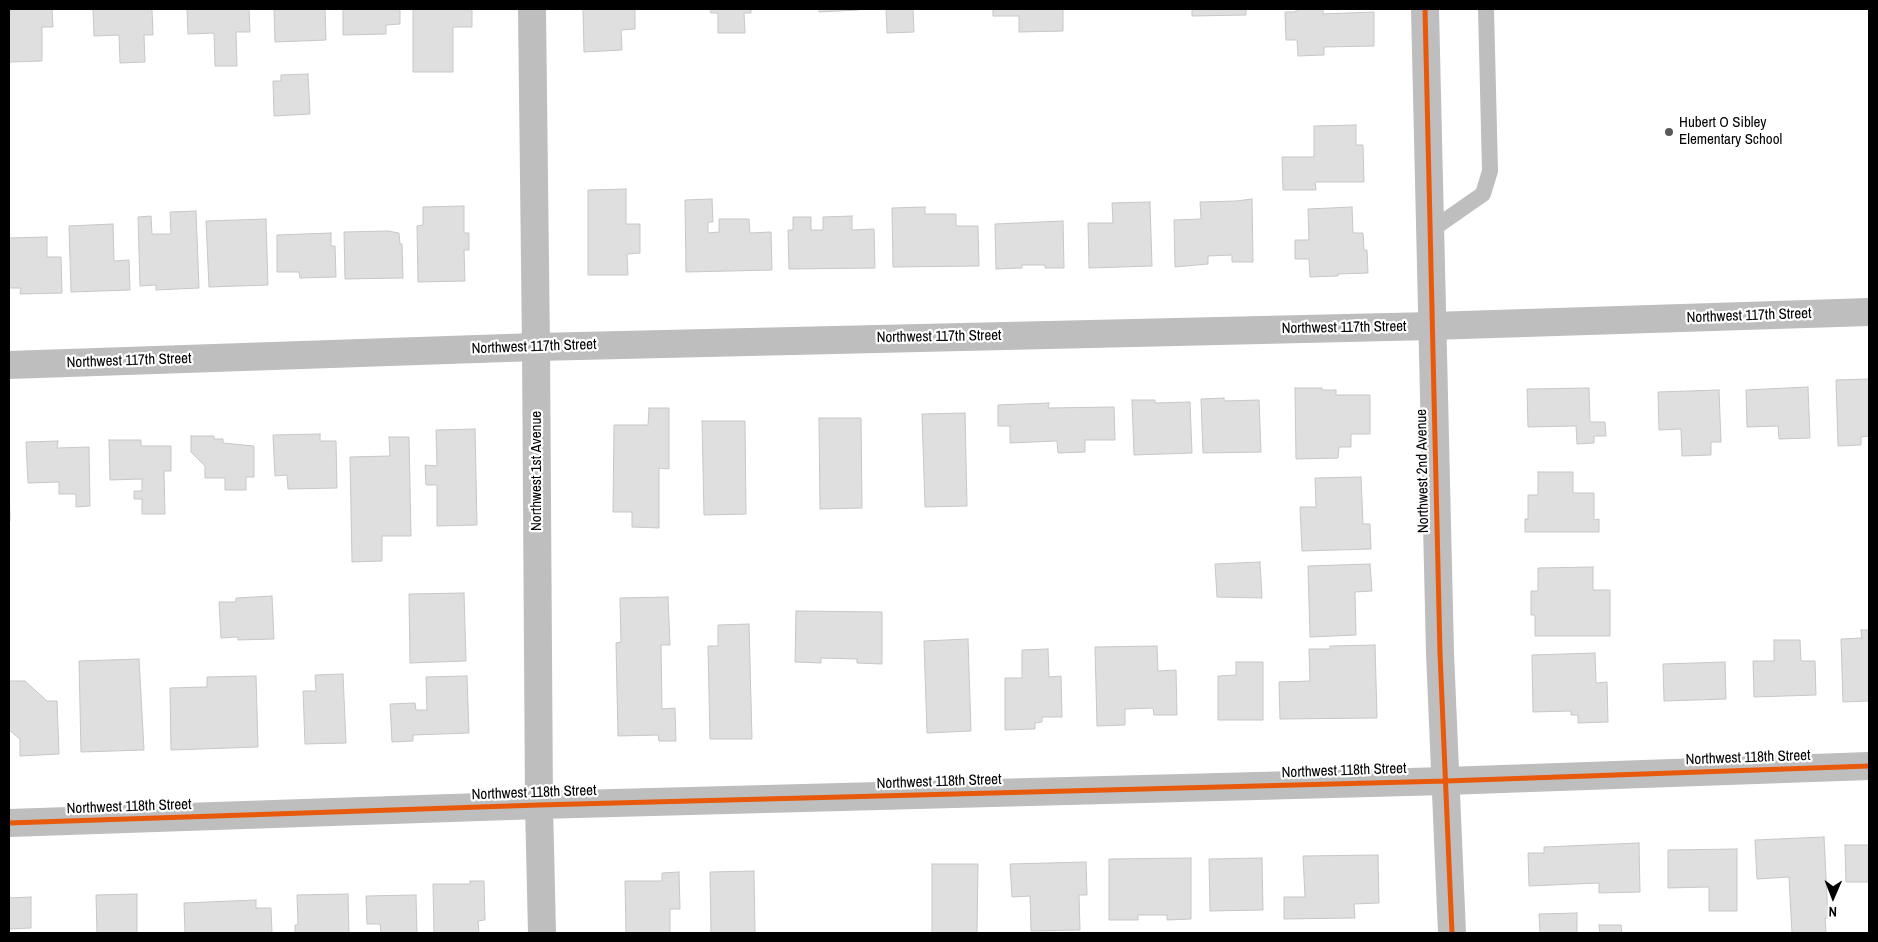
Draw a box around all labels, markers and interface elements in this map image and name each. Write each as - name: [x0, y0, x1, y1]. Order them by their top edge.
- place label: Hubert O Sibley Elementary School: [1679, 114, 1782, 149]
- marker: Hubert O Sibley Elementary School: [1663, 126, 1675, 138]
- street label: Northwest 117th Street: [1686, 305, 1812, 327]
- street label: Northwest 117th Street: [1281, 318, 1407, 338]
- street label: Northwest 117th Street: [876, 327, 1002, 347]
- street label: Northwest 117th Street: [471, 336, 597, 358]
- street label: Northwest 117th Street: [66, 350, 192, 372]
- street label: Northwest 2nd Avenue: [1413, 409, 1433, 533]
- street label: Northwest 1st Avenue: [528, 411, 546, 531]
- street label: Northwest 118th Street: [1685, 747, 1811, 769]
- street label: Northwest 118th Street: [1281, 760, 1407, 782]
- street label: Northwest 118th Street: [876, 771, 1002, 793]
- street label: Northwest 118th Street: [471, 782, 597, 804]
- street label: Northwest 118th Street: [66, 796, 192, 818]
- north arrow: [1808, 872, 1858, 922]
- text: N: [1828, 903, 1837, 921]

